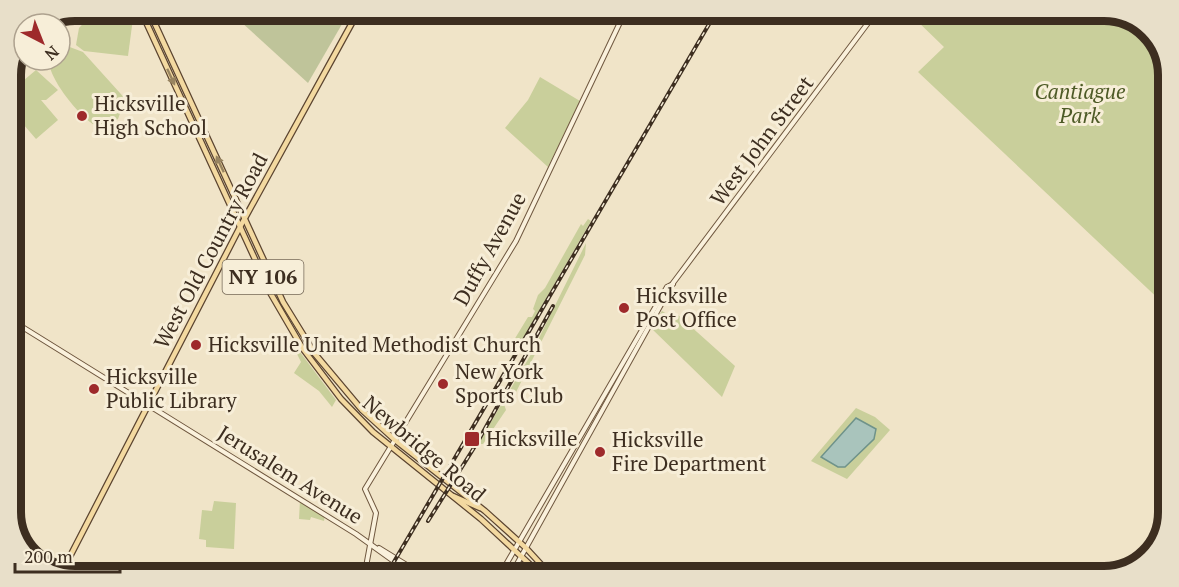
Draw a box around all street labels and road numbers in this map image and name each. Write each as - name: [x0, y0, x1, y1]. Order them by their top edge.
- street label: West John Street: [703, 70, 819, 211]
- street label: West Old Country Road: [147, 148, 274, 353]
- street label: Duffy Avenue: [446, 187, 532, 310]
- road number: NY 106: [222, 260, 304, 294]
- street label: Newbridge Road: [357, 389, 492, 508]
- street label: Jerusalem Avenue: [213, 418, 368, 530]

